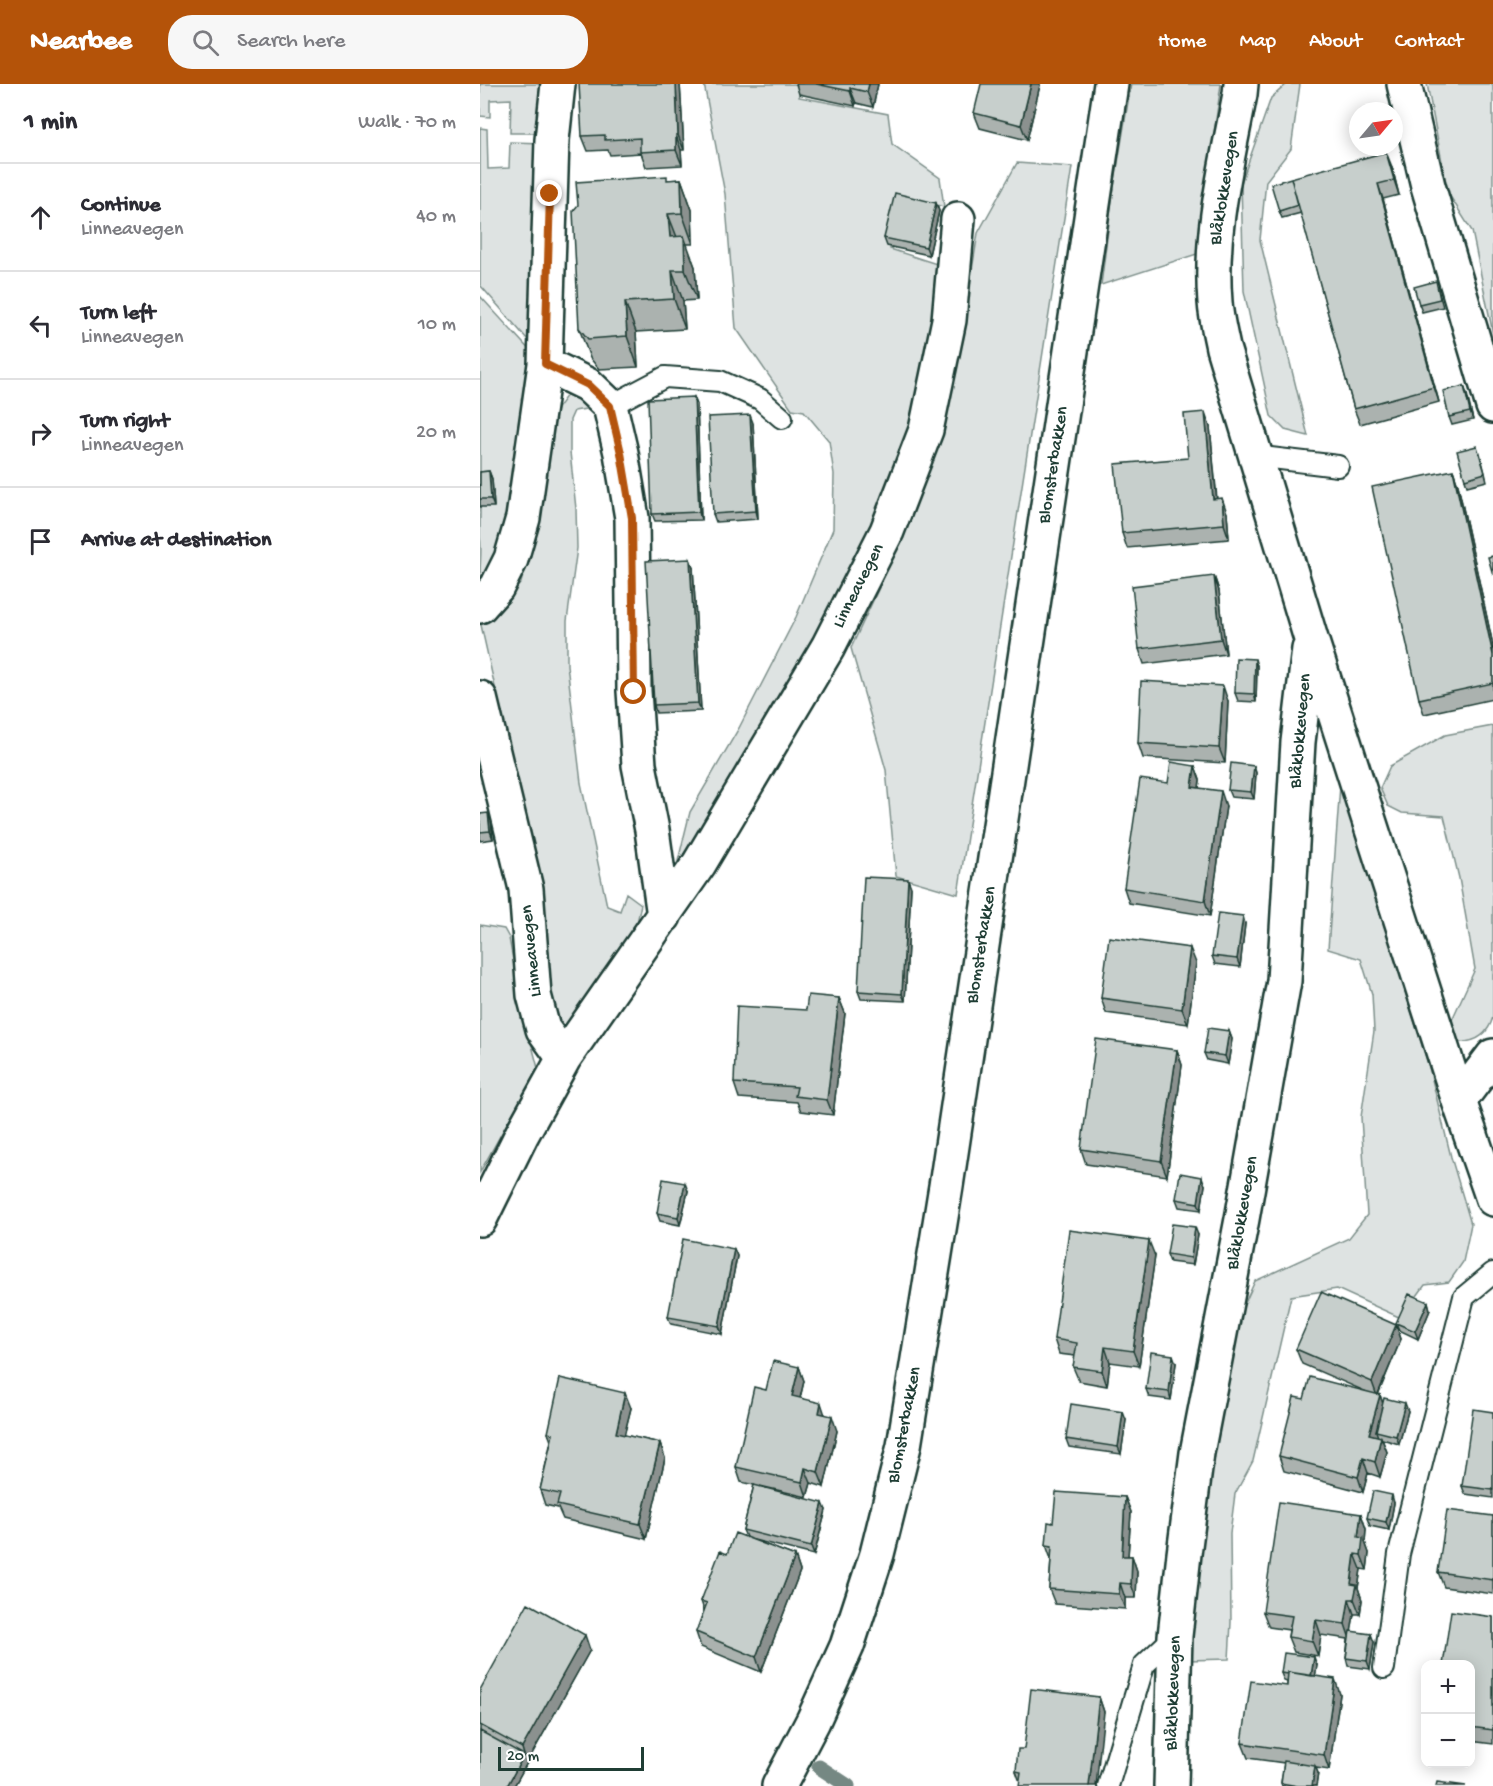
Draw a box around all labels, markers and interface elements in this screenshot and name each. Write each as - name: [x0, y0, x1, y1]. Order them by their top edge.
- search box: [168, 15, 588, 69]
- text: Nearbee: [30, 26, 132, 59]
- icon: search: [189, 26, 222, 59]
- text: Search here: [237, 29, 345, 55]
- text: Home: [1158, 30, 1206, 55]
- text: Map: [1239, 30, 1276, 55]
- text: About: [1309, 30, 1362, 55]
- text: Contact: [1395, 30, 1463, 55]
- north arrow: [1349, 102, 1403, 156]
- text: 1 min: [24, 108, 77, 139]
- text: Walk · 70 m: [358, 112, 456, 135]
- street label: Blåklokkevegen: [1205, 129, 1244, 247]
- route end: [536, 180, 562, 206]
- text: Continue: [81, 193, 161, 219]
- icon: ahead: [24, 201, 57, 234]
- text: 40 m: [416, 206, 456, 229]
- text: Linneavegen: [81, 219, 183, 242]
- text: Turn left: [81, 301, 155, 327]
- icon: left: [24, 309, 57, 342]
- text: 10 m: [418, 314, 456, 337]
- text: Linneavegen: [81, 327, 183, 350]
- street label: Blomsterbakken: [1034, 404, 1074, 526]
- text: Turn right: [81, 409, 169, 435]
- icon: right: [24, 417, 57, 450]
- text: 20 m: [416, 422, 456, 445]
- text: Linneavegen: [81, 435, 183, 458]
- icon: arrive: [24, 525, 57, 558]
- text: Arrive at destination: [81, 528, 271, 554]
- street label: Linneavegen: [829, 540, 889, 632]
- street label: Blåklokkevegen: [1285, 672, 1317, 790]
- route start: [620, 678, 646, 704]
- street label: Blomsterbakken: [962, 884, 1002, 1006]
- street label: Linneavegen: [517, 904, 547, 998]
- street label: Blåklokkevegen: [1222, 1154, 1263, 1273]
- street label: Blomsterbakken: [883, 1364, 927, 1486]
- street label: Blåklokkevegen: [1161, 1635, 1187, 1752]
- map controls: [1421, 1660, 1475, 1768]
- button: +: [1421, 1660, 1475, 1714]
- button: −: [1421, 1714, 1475, 1768]
- scale bar: [498, 1744, 644, 1772]
- text: 20 m: [507, 1748, 539, 1767]

